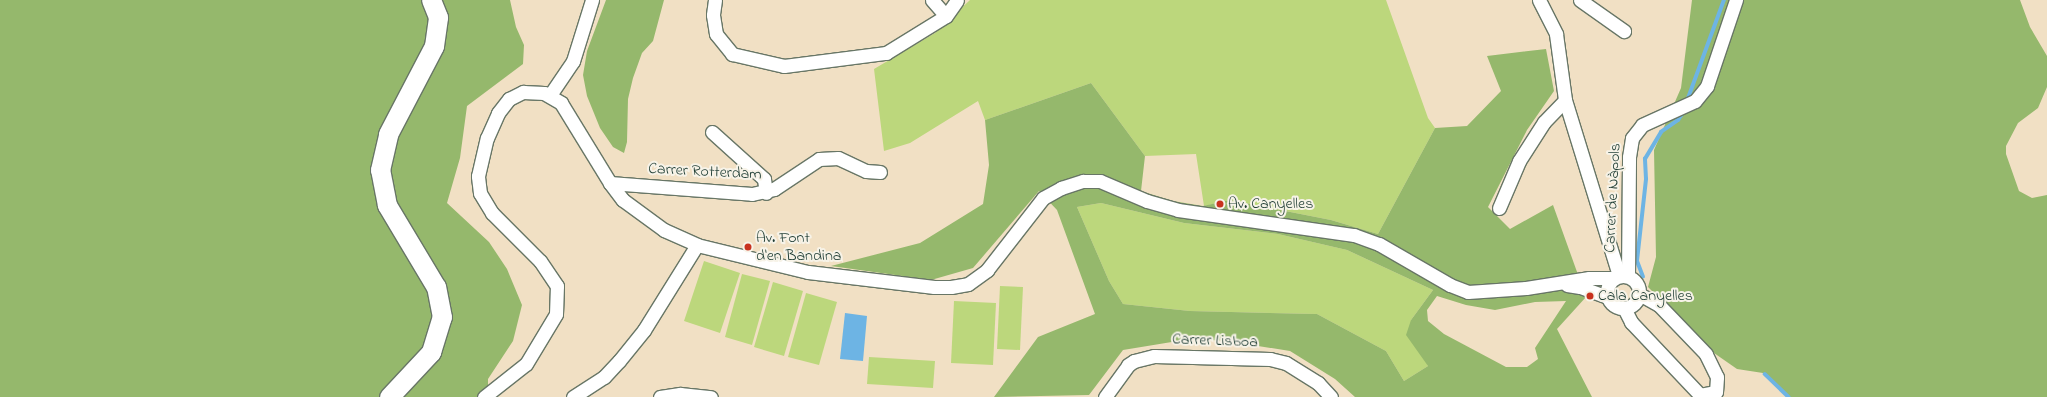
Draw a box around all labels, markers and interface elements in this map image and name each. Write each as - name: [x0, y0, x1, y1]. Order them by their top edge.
- street label: Carrer de Nàpols: [1601, 143, 1625, 253]
- street label: Carrer Rotterdam: [648, 159, 762, 185]
- place label: Av. Canyelles: [1228, 194, 1313, 214]
- marker: Av. Canyelles: [1215, 199, 1225, 209]
- place label: Av. Font d'en Bandina: [756, 228, 841, 266]
- marker: Av. Font d'en Bandina: [743, 242, 753, 252]
- place label: Cala Canyelles: [1598, 286, 1693, 306]
- marker: Cala Canyelles: [1585, 291, 1595, 301]
- street label: Carrer Lisboa: [1172, 330, 1258, 352]

